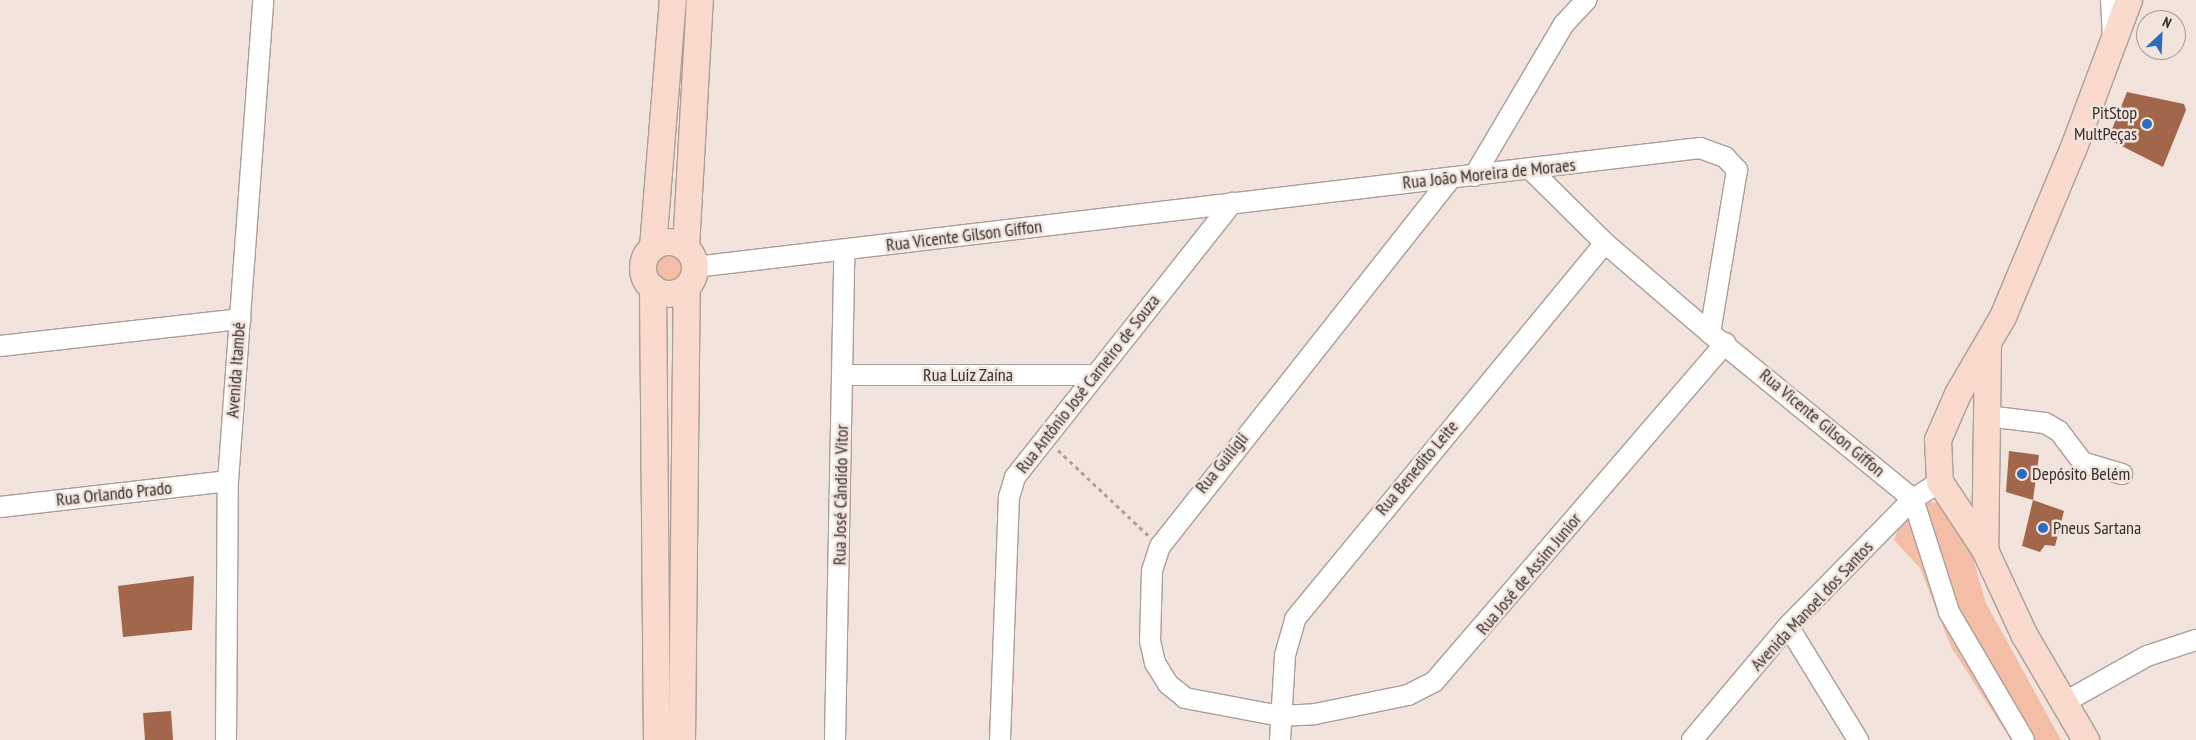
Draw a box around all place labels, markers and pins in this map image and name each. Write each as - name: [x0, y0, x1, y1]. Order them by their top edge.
- place label: PitStop MultPeças: [2074, 103, 2137, 146]
- marker: PitStop MultPeças: [2141, 118, 2153, 130]
- place label: Depósito Belém: [2032, 463, 2130, 485]
- marker: Depósito Belém: [2016, 468, 2028, 480]
- place label: Pneus Sartana: [2053, 517, 2141, 539]
- marker: Pneus Sartana: [2037, 522, 2049, 534]

